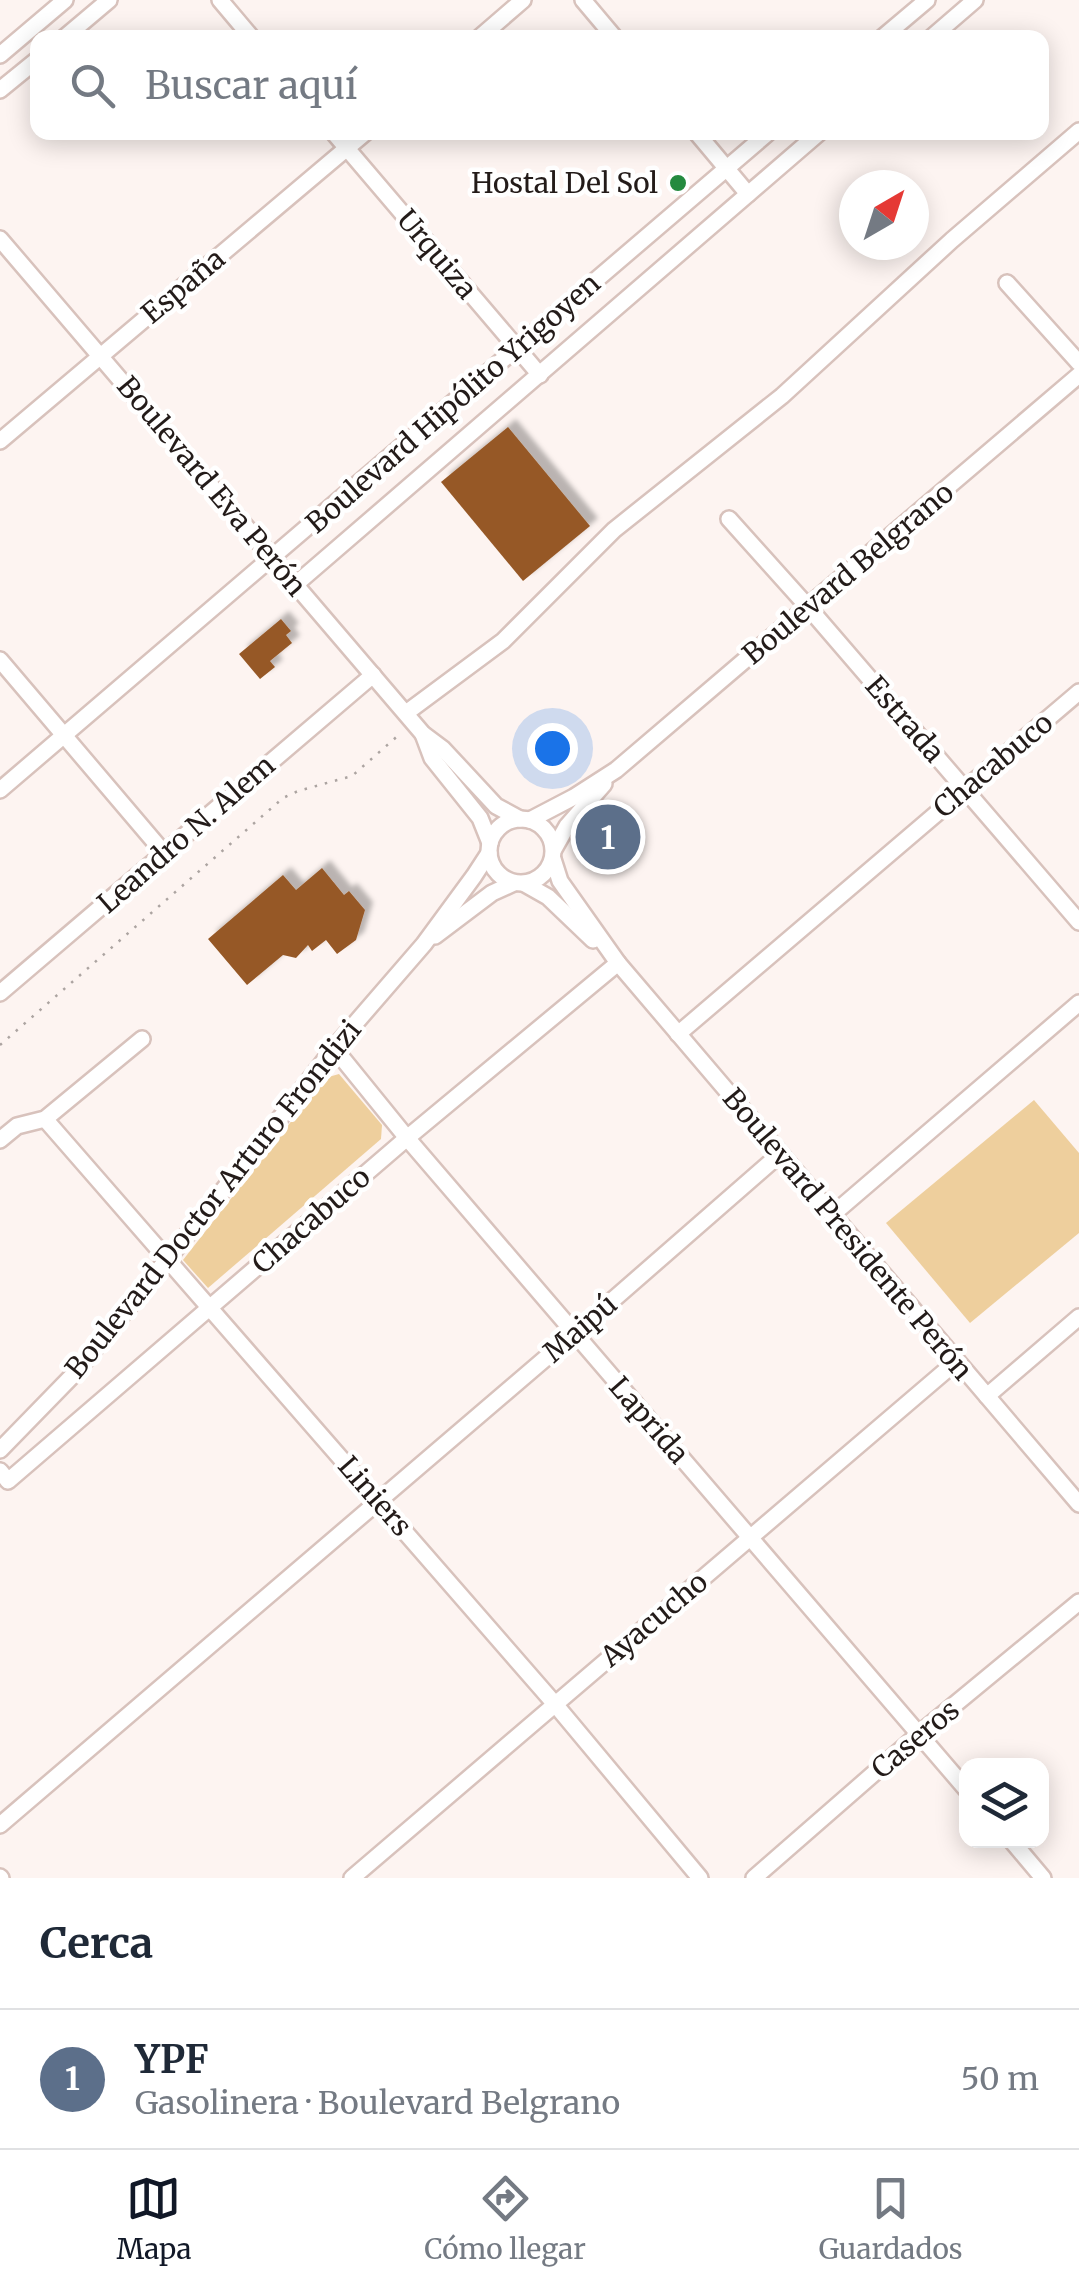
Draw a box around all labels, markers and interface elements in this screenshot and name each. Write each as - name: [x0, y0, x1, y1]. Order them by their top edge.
- search box: [30, 30, 1049, 140]
- icon: search: [65, 58, 120, 113]
- text: Buscar aquí: [145, 62, 357, 109]
- place label: Hostal Del Sol: [471, 165, 658, 201]
- north arrow: [839, 170, 929, 260]
- marker: Hostal Del Sol: [667, 172, 689, 194]
- street label: Urquiza: [389, 202, 485, 306]
- street label: España: [134, 241, 232, 331]
- street label: Boulevard Hipólito Yrigoyen: [298, 265, 608, 541]
- street label: Boulevard Eva Perón: [109, 369, 315, 603]
- street label: Boulevard Belgrano: [735, 474, 961, 672]
- street label: Estrada: [858, 668, 952, 770]
- street label: Chacabuco: [926, 705, 1060, 825]
- your location: [527, 723, 578, 774]
- street label: Leandro N. Alem: [90, 747, 282, 921]
- pin: 1: [576, 800, 640, 874]
- street label: Boulevard Doctor Arturo Frondizi: [57, 1013, 369, 1385]
- street label: Boulevard Presidente Perón: [715, 1081, 981, 1387]
- street label: Chacabuco: [244, 1159, 378, 1281]
- street label: Maipú: [536, 1286, 624, 1370]
- street label: Laprida: [601, 1369, 697, 1471]
- street label: Liniers: [330, 1449, 420, 1543]
- street label: Ayacucho: [592, 1564, 715, 1675]
- street label: Caseros: [864, 1692, 966, 1786]
- map controls: [959, 1758, 1049, 1848]
- button: layers: [959, 1758, 1049, 1848]
- text: Cerca: [40, 1917, 153, 1969]
- text: YPF: [135, 2036, 208, 2083]
- text: 1: [65, 2059, 80, 2099]
- text: 50 m: [961, 2059, 1039, 2099]
- text: Gasolinera · Boulevard Belgrano: [135, 2083, 620, 2123]
- tab: Mapa: [116, 2171, 191, 2267]
- tab: Cómo llegar: [424, 2171, 586, 2267]
- tab: Guardados: [819, 2171, 963, 2267]

